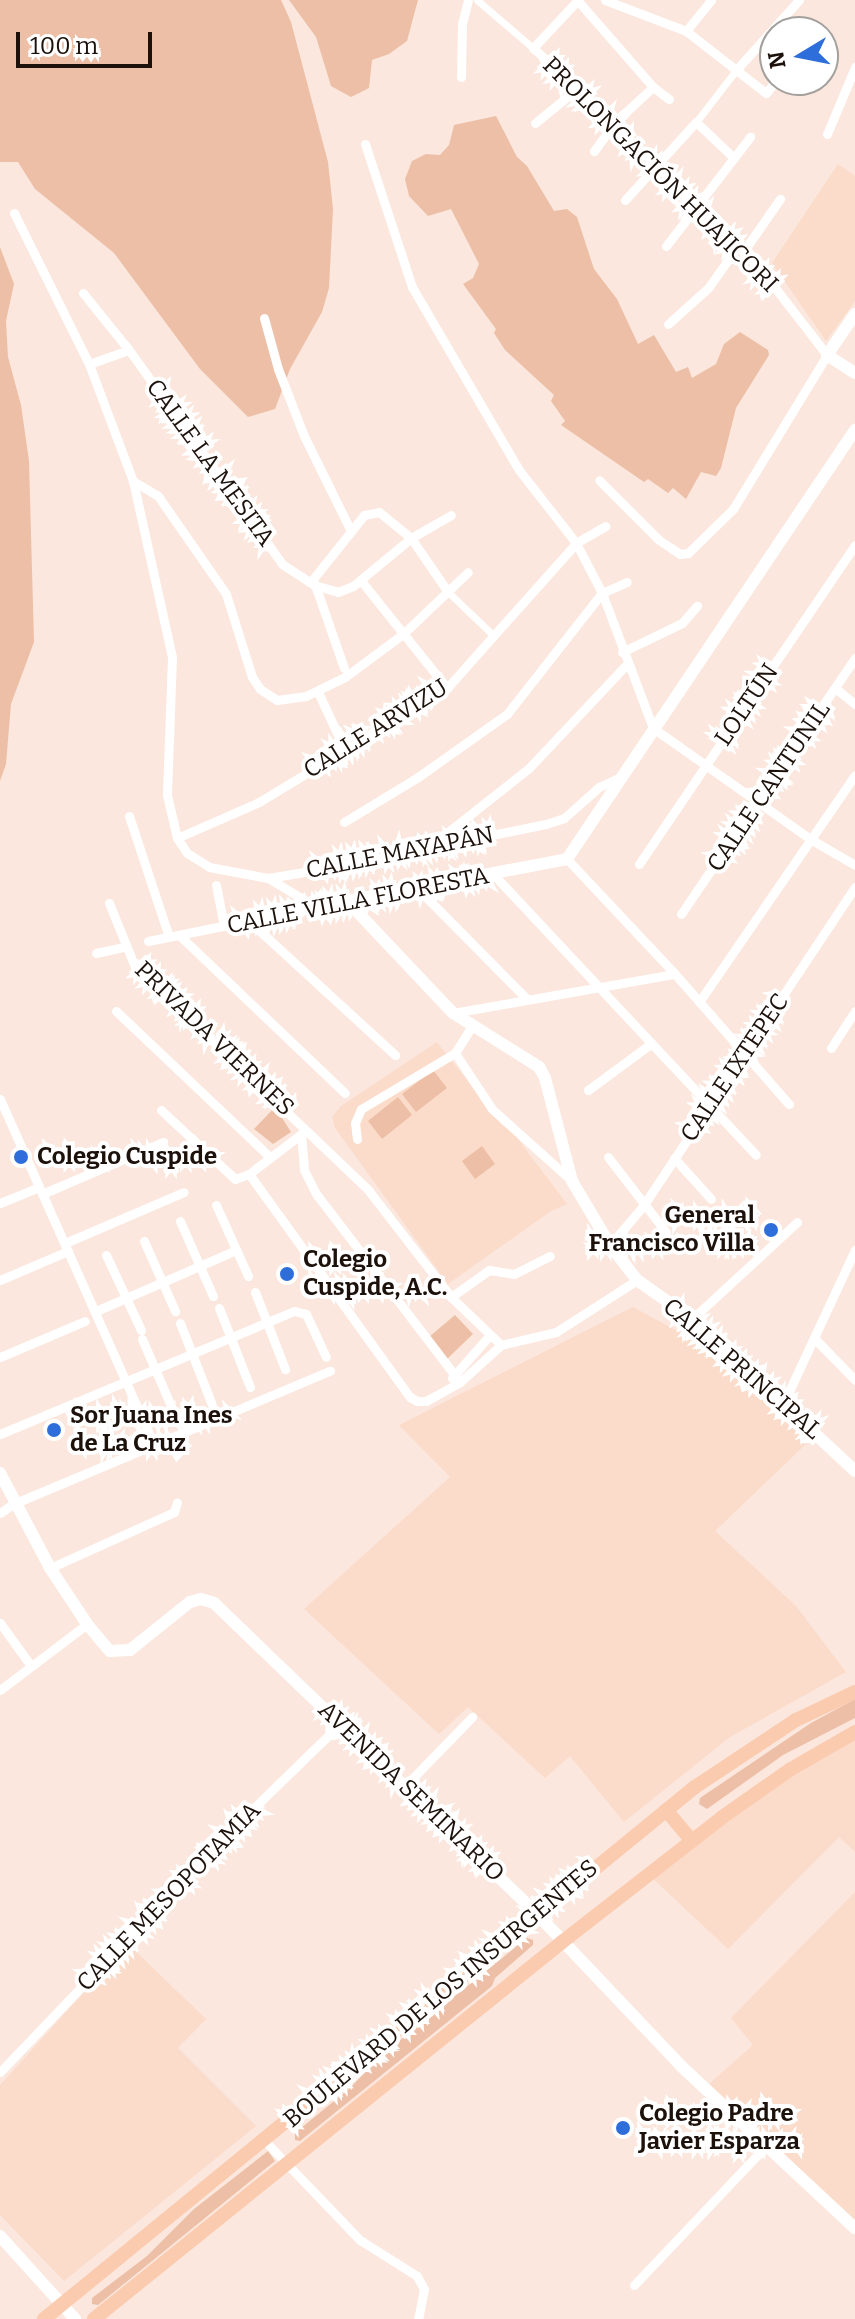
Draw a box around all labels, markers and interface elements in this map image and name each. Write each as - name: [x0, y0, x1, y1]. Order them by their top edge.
- scale bar: [20, 16, 156, 66]
- north arrow: [759, 16, 839, 96]
- text: 100 m: [30, 32, 98, 60]
- street label: PROLONGACIÓN HUAJICORI: [536, 51, 784, 299]
- street label: CALLE LA MESITA: [140, 374, 280, 552]
- street label: LOLTÚN: [709, 659, 785, 751]
- street label: CALLE ARVIZU: [299, 673, 453, 785]
- street label: CALLE CANTUNIL: [701, 697, 837, 877]
- street label: CALLE MAYAPÁN: [304, 821, 496, 885]
- street label: CALLE VILLA FLORESTA: [225, 861, 491, 941]
- street label: PRIVADA VIERNES: [128, 956, 300, 1122]
- street label: CALLE IXTEPEC: [675, 988, 795, 1148]
- place label: Colegio Cuspide: [37, 1143, 217, 1171]
- marker: Colegio Cuspide: [12, 1148, 30, 1166]
- place label: General Francisco Villa: [589, 1202, 755, 1258]
- marker: General Francisco Villa: [762, 1221, 780, 1239]
- place label: Colegio Cuspide, A.C.: [303, 1246, 447, 1302]
- marker: Colegio Cuspide, A.C.: [278, 1265, 296, 1283]
- street label: CALLE PRINCIPAL: [657, 1292, 827, 1446]
- place label: Sor Juana Ines de La Cruz: [70, 1402, 233, 1458]
- marker: Sor Juana Ines de La Cruz: [45, 1421, 63, 1439]
- street label: AVENIDA SEMINARIO: [312, 1696, 510, 1888]
- street label: CALLE MESOPOTAMIA: [71, 1797, 267, 1997]
- street label: BOULEVARD DE LOS INSURGENTES: [278, 1854, 604, 2134]
- place label: Colegio Padre Javier Esparza: [639, 2100, 800, 2156]
- marker: Colegio Padre Javier Esparza: [614, 2119, 632, 2137]

